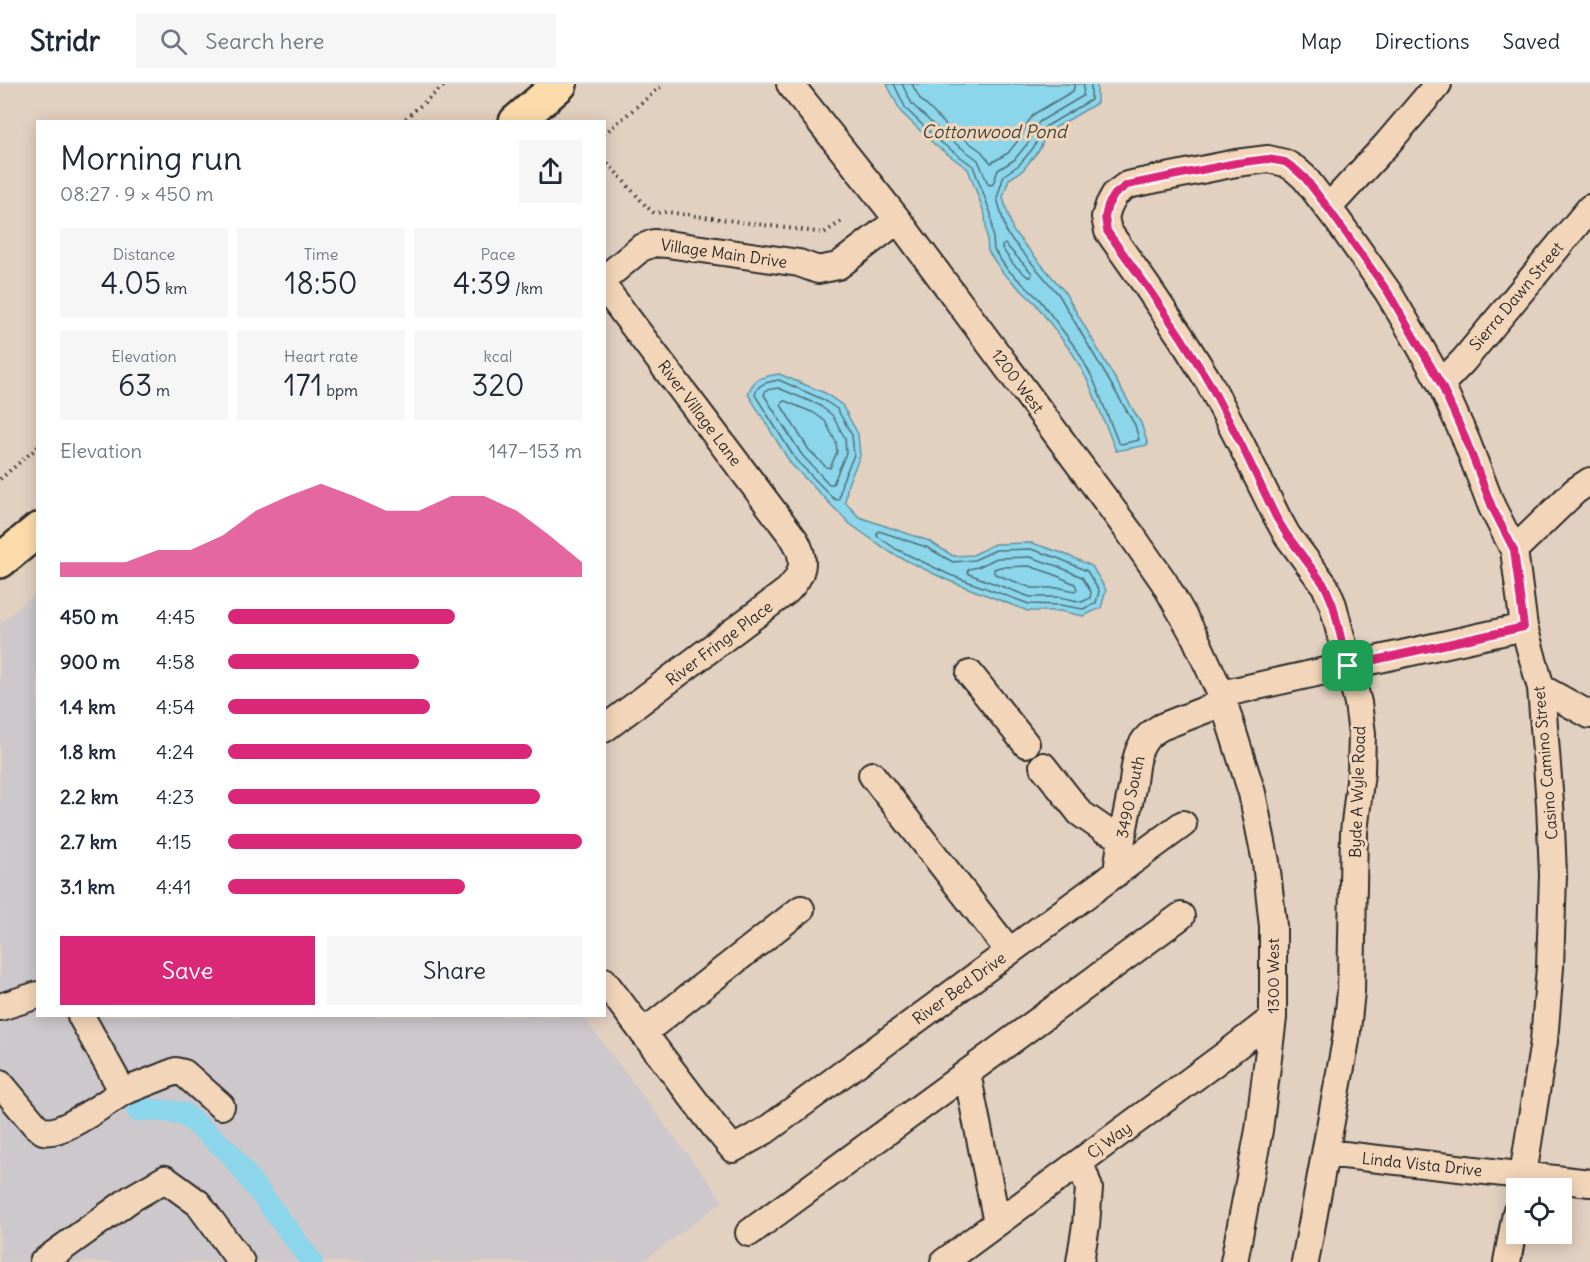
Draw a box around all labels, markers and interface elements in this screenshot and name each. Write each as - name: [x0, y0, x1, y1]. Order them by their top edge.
- search box: [136, 14, 556, 68]
- text: Stridr: [30, 23, 100, 59]
- icon: search: [157, 25, 190, 58]
- text: Search here: [205, 27, 324, 55]
- text: Map: [1301, 28, 1342, 55]
- text: Directions: [1375, 28, 1469, 55]
- text: Saved: [1502, 28, 1560, 55]
- water label: Cottonwood Pond: [921, 120, 1069, 143]
- text: Morning run: [60, 137, 242, 179]
- button: share: [519, 140, 582, 203]
- text: 08:27 · 9 × 450 m: [60, 181, 214, 206]
- street label: Village Main Drive: [659, 234, 789, 272]
- street label: Sierra Dawn Street: [1465, 237, 1568, 354]
- text: Distance: [113, 244, 175, 264]
- text: Time: [304, 244, 338, 264]
- text: Pace: [481, 244, 515, 264]
- text: 4.05: [101, 264, 161, 302]
- text: 18:50: [285, 264, 357, 302]
- text: 4:39: [453, 264, 511, 302]
- text: km: [161, 278, 187, 298]
- text: /km: [511, 278, 543, 298]
- street label: 1200 West: [987, 345, 1049, 418]
- text: Elevation: [111, 346, 177, 366]
- text: Heart rate: [284, 346, 358, 366]
- text: kcal: [484, 346, 512, 366]
- street label: River Village Lane: [654, 356, 746, 470]
- text: 63: [118, 366, 152, 404]
- text: 171: [284, 366, 322, 404]
- text: 320: [471, 366, 525, 404]
- text: m: [152, 380, 170, 400]
- text: bpm: [322, 380, 358, 400]
- text: Elevation: [60, 438, 142, 463]
- text: 147–153 m: [488, 438, 582, 463]
- street label: River Fringe Place: [662, 596, 776, 690]
- text: 450 m: [60, 604, 119, 629]
- text: 4:45: [156, 604, 195, 629]
- pin: [1322, 640, 1373, 691]
- text: 900 m: [60, 649, 120, 674]
- text: 4:58: [156, 649, 195, 674]
- icon: arrive: [1331, 649, 1364, 682]
- street label: Casino Camino Street: [1528, 685, 1562, 841]
- text: 1.4 km: [60, 694, 116, 719]
- text: 4:54: [156, 694, 195, 719]
- street label: Byde A Wyle Road: [1345, 726, 1369, 858]
- text: 1.8 km: [60, 739, 116, 764]
- text: 4:24: [156, 739, 194, 764]
- street label: 3490 South: [1112, 754, 1148, 840]
- text: 2.2 km: [60, 784, 119, 809]
- text: 4:23: [156, 784, 194, 809]
- text: 2.7 km: [60, 829, 117, 854]
- text: 4:15: [156, 829, 192, 854]
- text: 3.1 km: [60, 874, 115, 899]
- text: 4:41: [156, 874, 191, 899]
- button: Save: [60, 936, 315, 1005]
- button: Share: [327, 936, 582, 1005]
- street label: 1300 West: [1263, 938, 1283, 1014]
- street label: River Bed Drive: [908, 947, 1010, 1029]
- street label: Cj Way: [1083, 1117, 1135, 1163]
- street label: Linda Vista Drive: [1361, 1148, 1483, 1180]
- map controls: [1506, 1178, 1572, 1244]
- button: locate: [1506, 1178, 1572, 1244]

